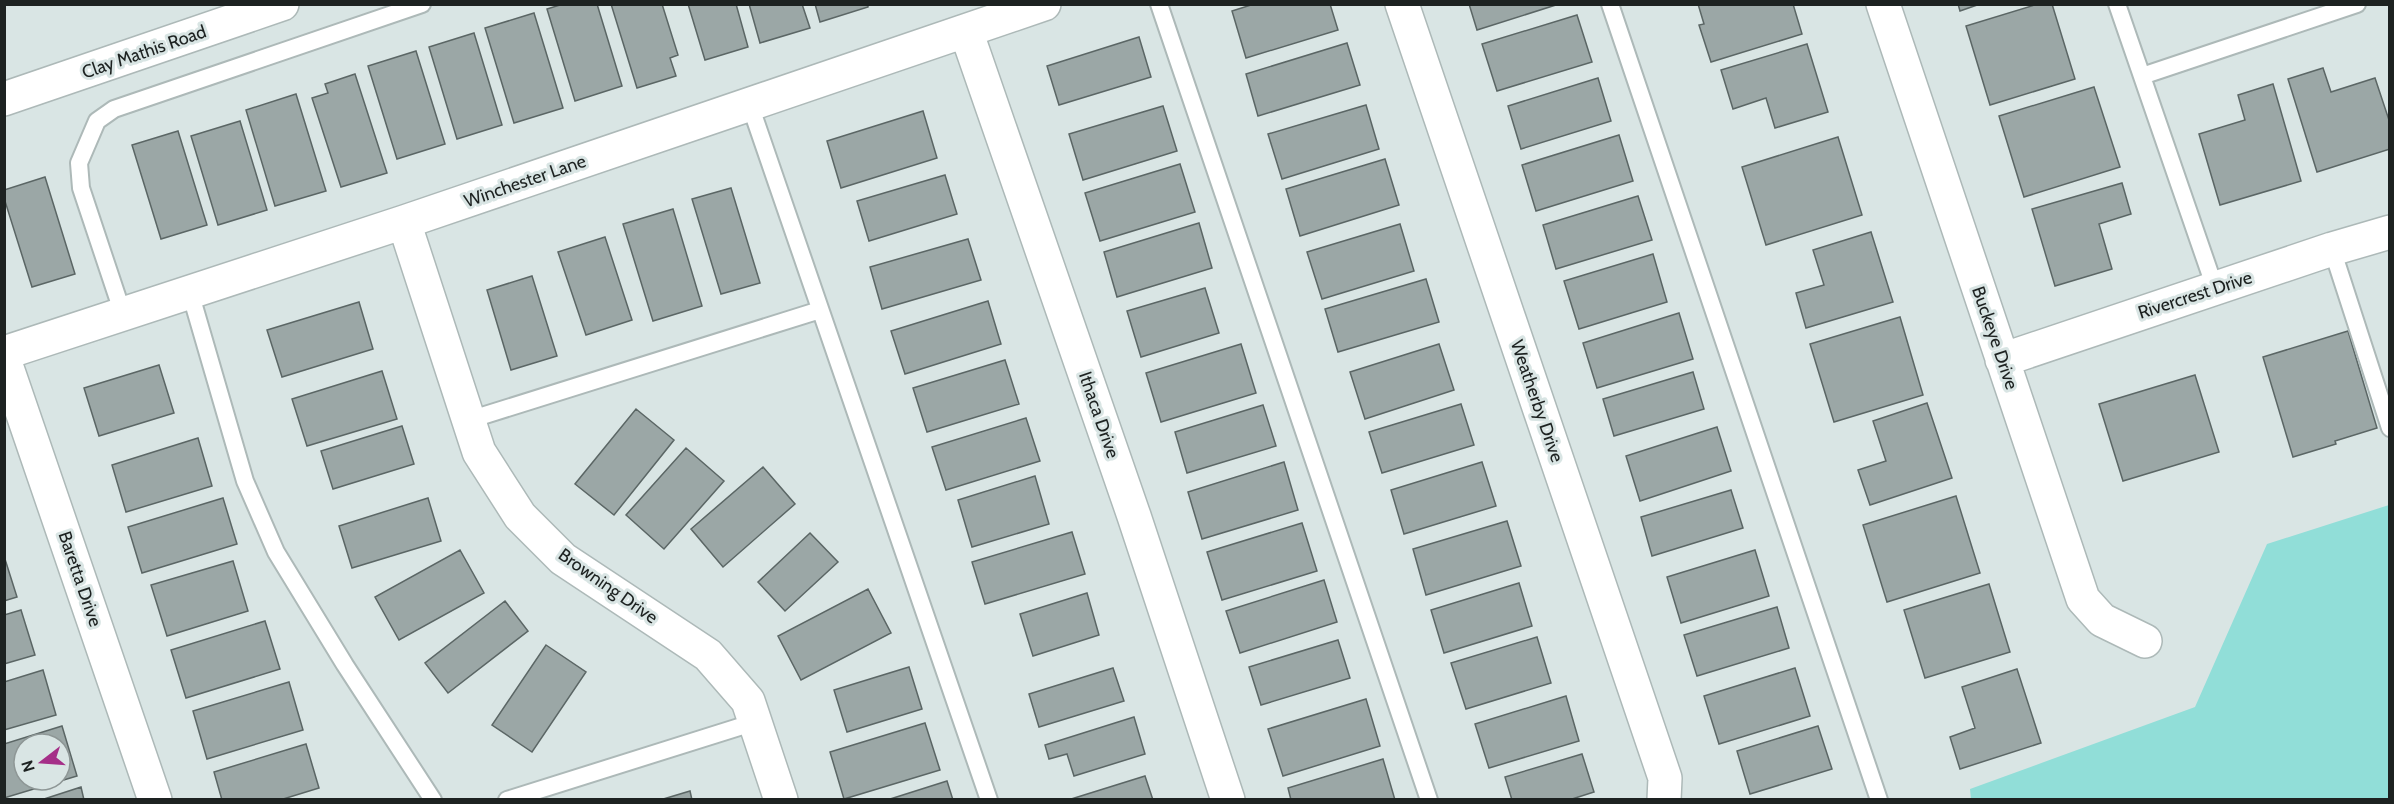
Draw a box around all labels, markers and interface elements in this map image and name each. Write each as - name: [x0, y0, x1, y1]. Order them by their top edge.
- street label: Clay Mathis Road: [79, 20, 209, 84]
- street label: Winchester Lane: [461, 150, 589, 212]
- street label: Rivercrest Drive: [2135, 266, 2255, 324]
- street label: Buckeye Drive: [1967, 284, 2023, 392]
- street label: Weatherby Drive: [1506, 337, 1568, 465]
- street label: Ithaca Drive: [1074, 369, 1124, 461]
- street label: Baretta Drive: [53, 528, 107, 630]
- street label: Browning Drive: [554, 544, 662, 628]
- north arrow: [12, 732, 72, 792]
- text: N: [17, 758, 39, 774]

